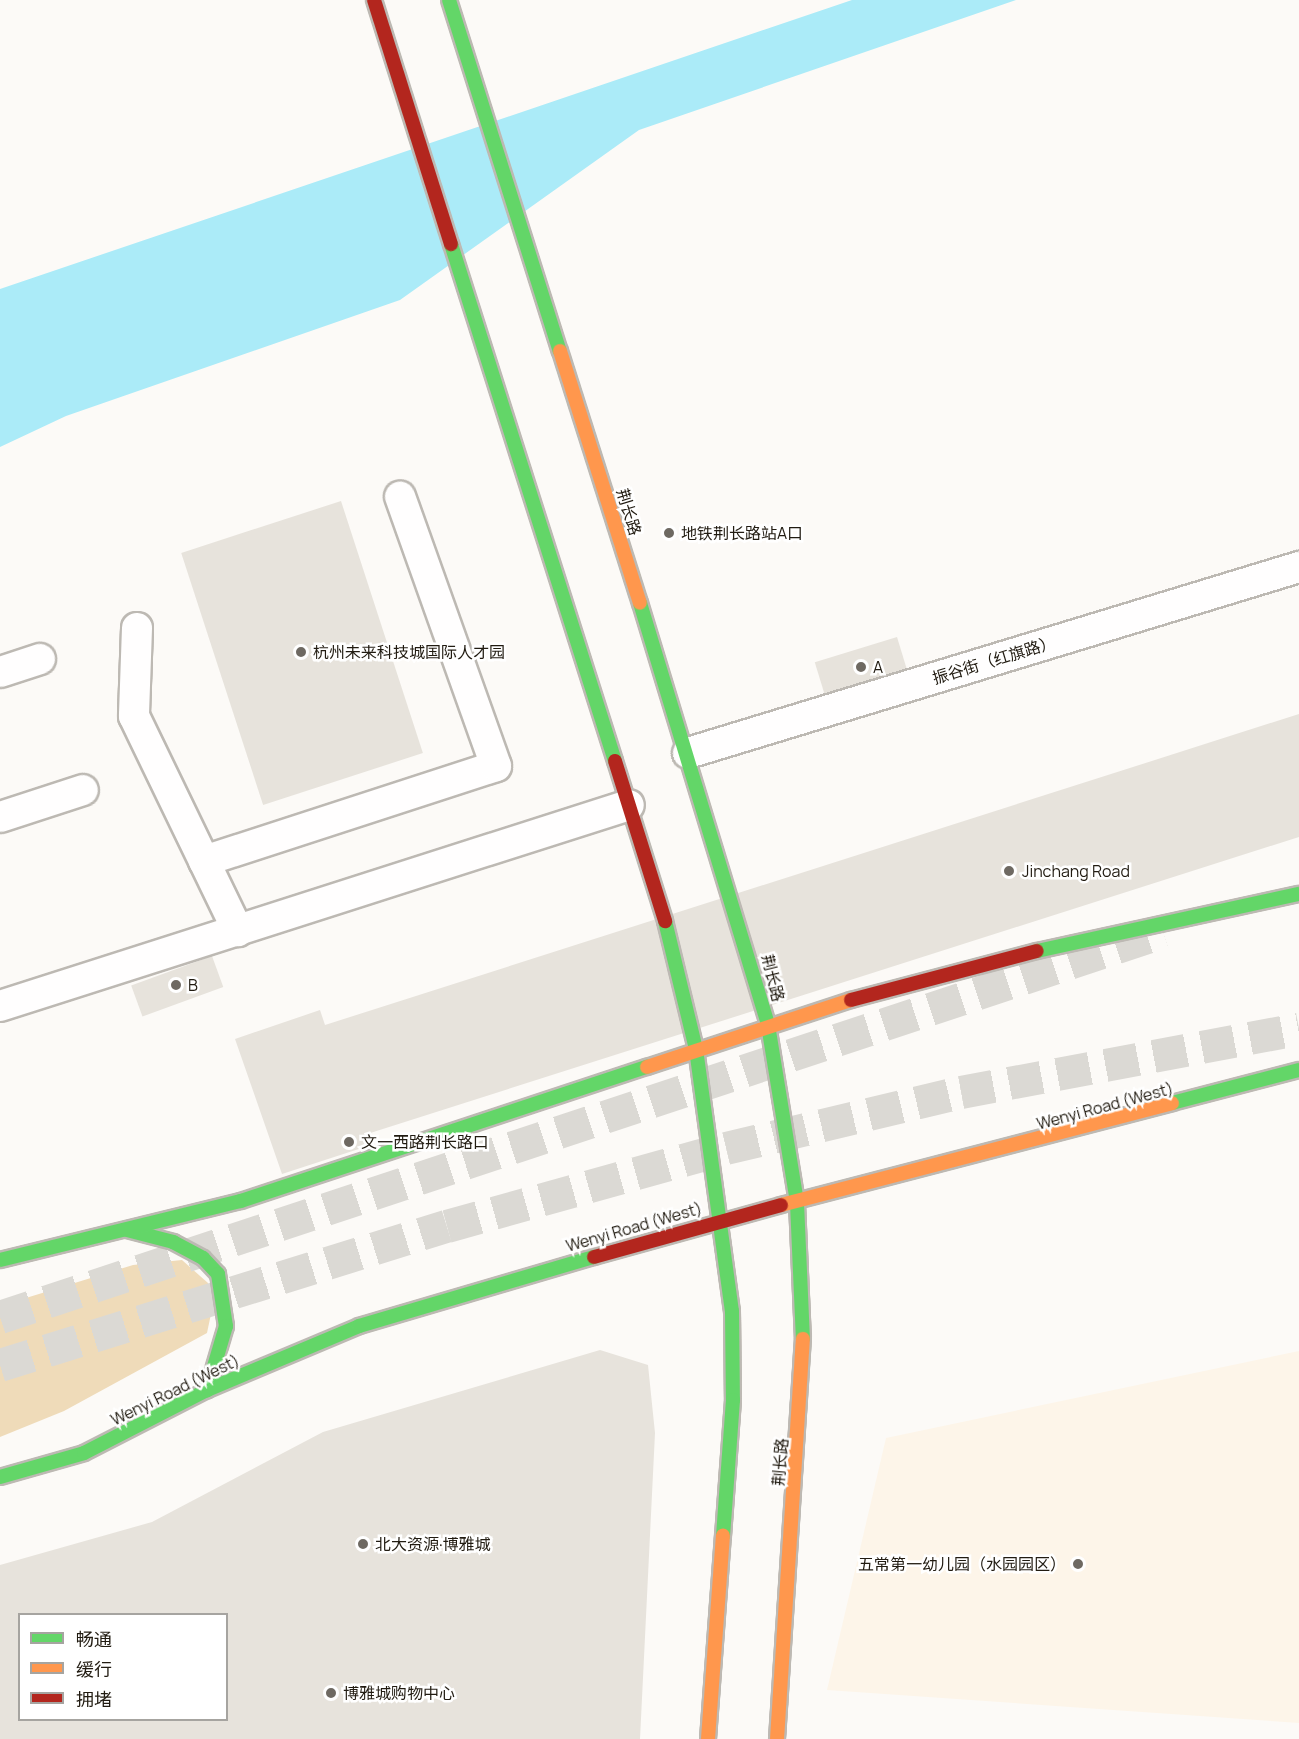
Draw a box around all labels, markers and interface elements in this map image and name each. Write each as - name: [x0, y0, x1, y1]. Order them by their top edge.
- street label: 荆长路: [613, 486, 645, 538]
- place label: 地铁荆长路站A口: [681, 523, 803, 543]
- marker: 地铁荆长路站A口: [662, 526, 676, 540]
- street label: 振谷街（红旗路）: [930, 632, 1058, 688]
- place label: 杭州未来科技城国际人才园: [313, 642, 505, 662]
- marker: 杭州未来科技城国际人才园: [294, 645, 308, 659]
- place label: A: [873, 657, 883, 677]
- marker: A: [854, 660, 868, 674]
- place label: Jinchang Road: [1022, 861, 1130, 881]
- marker: Jinchang Road: [1000, 862, 1018, 880]
- street label: 荆长路: [758, 952, 788, 1004]
- place label: B: [188, 975, 198, 995]
- marker: B: [169, 978, 183, 992]
- street label: Wenyi Road (West): [1035, 1079, 1175, 1133]
- place label: 文一西路荆长路口: [361, 1132, 489, 1152]
- marker: 文一西路荆长路口: [342, 1135, 356, 1149]
- street label: Wenyi Road (West): [564, 1198, 704, 1256]
- street label: Wenyi Road (West): [108, 1351, 242, 1429]
- street label: 荆长路: [768, 1437, 792, 1487]
- place label: 北大资源·博雅城: [375, 1534, 491, 1554]
- marker: 北大资源·博雅城: [356, 1537, 370, 1551]
- place label: 五常第一幼儿园（水园园区）: [858, 1554, 1066, 1574]
- marker: 五常第一幼儿园（水园园区）: [1071, 1557, 1085, 1571]
- legend: [18, 1613, 228, 1721]
- text: 畅通: [76, 1627, 112, 1651]
- text: 缓行: [76, 1657, 112, 1681]
- place label: 博雅城购物中心: [343, 1683, 455, 1703]
- marker: 博雅城购物中心: [324, 1686, 338, 1700]
- text: 拥堵: [76, 1687, 112, 1711]

